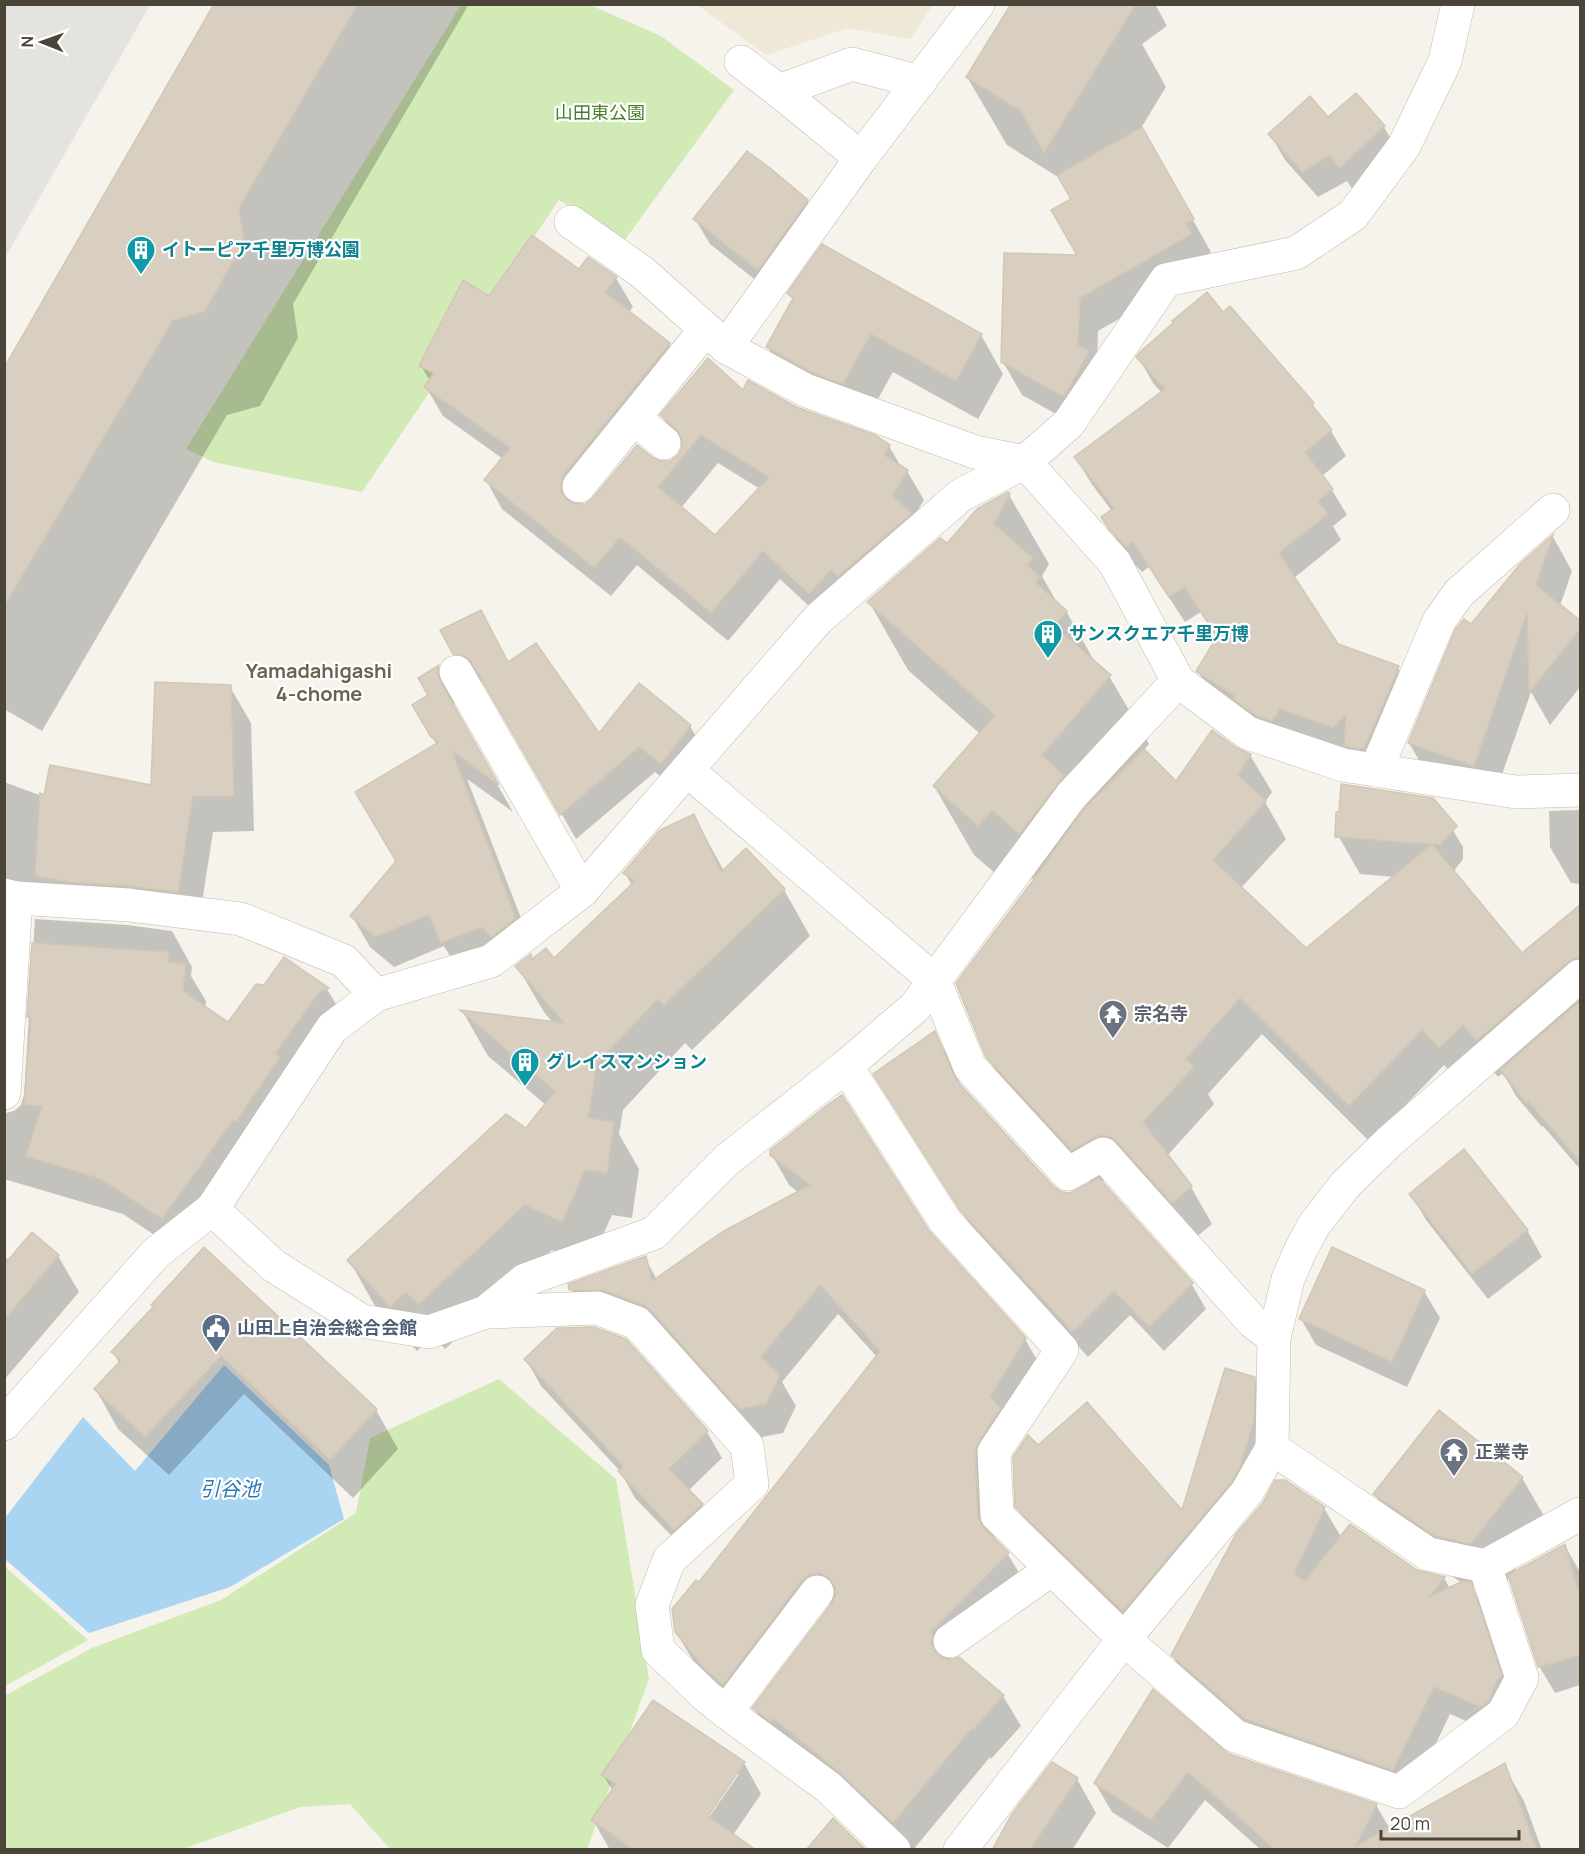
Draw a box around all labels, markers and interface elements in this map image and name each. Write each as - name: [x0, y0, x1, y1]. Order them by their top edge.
- north arrow: [12, 12, 72, 72]
- text: N: [16, 36, 38, 48]
- park label: 山田東公園: [555, 100, 645, 124]
- building icon: イトーピア千里万博公園: [125, 234, 157, 276]
- place label: イトーピア千里万博公園: [162, 237, 360, 261]
- building icon: サンスクエア千里万博: [1032, 618, 1064, 660]
- place label: サンスクエア千里万博: [1069, 621, 1249, 645]
- district label: Yamadahigashi 4-chome: [246, 657, 392, 707]
- temple icon: 宗名寺: [1097, 998, 1129, 1040]
- place label: 宗名寺: [1134, 1001, 1188, 1025]
- building icon: グレイスマンション: [509, 1046, 541, 1088]
- place label: グレイスマンション: [546, 1049, 707, 1073]
- public building icon: 山田上自治会総合会館: [200, 1312, 232, 1354]
- place label: 山田上自治会総合会館: [237, 1315, 417, 1339]
- temple icon: 正業寺: [1438, 1436, 1470, 1478]
- place label: 正業寺: [1475, 1439, 1529, 1463]
- water label: 引谷池: [200, 1475, 262, 1502]
- scale bar: [1381, 1803, 1519, 1841]
- text: 20 m: [1390, 1811, 1430, 1835]

